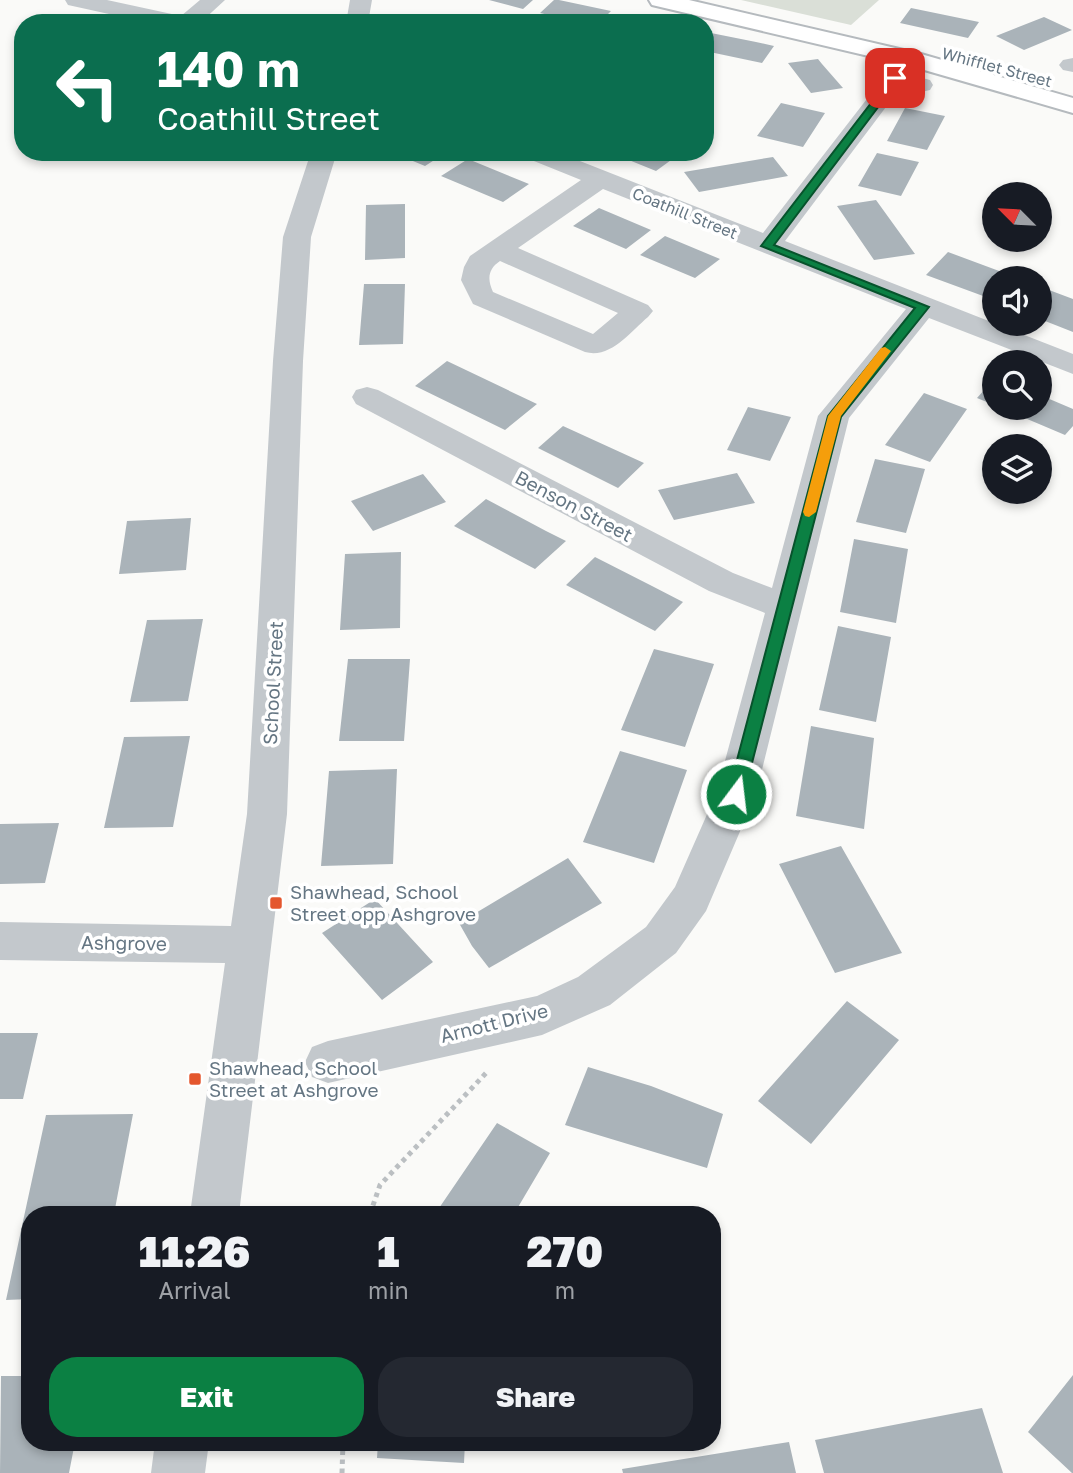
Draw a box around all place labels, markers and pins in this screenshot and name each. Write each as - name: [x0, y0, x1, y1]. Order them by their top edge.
- pin: [865, 48, 925, 108]
- place label: Shawhead, School Street opp Ashgrove: [290, 880, 476, 925]
- marker: Shawhead, School Street opp Ashgrove: [268, 895, 284, 911]
- place label: Shawhead, School Street at Ashgrove: [209, 1056, 378, 1101]
- marker: Shawhead, School Street at Ashgrove: [187, 1071, 203, 1087]

